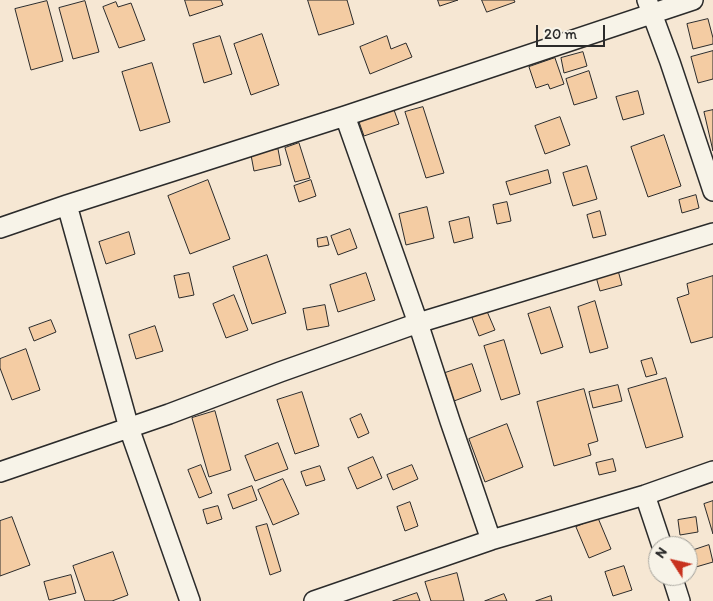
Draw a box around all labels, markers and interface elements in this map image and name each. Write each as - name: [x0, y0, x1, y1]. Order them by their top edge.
- scale bar: [538, 15, 607, 47]
- text: 20 m: [544, 25, 577, 43]
- north arrow: [648, 536, 698, 586]
- text: N: [651, 544, 671, 561]

